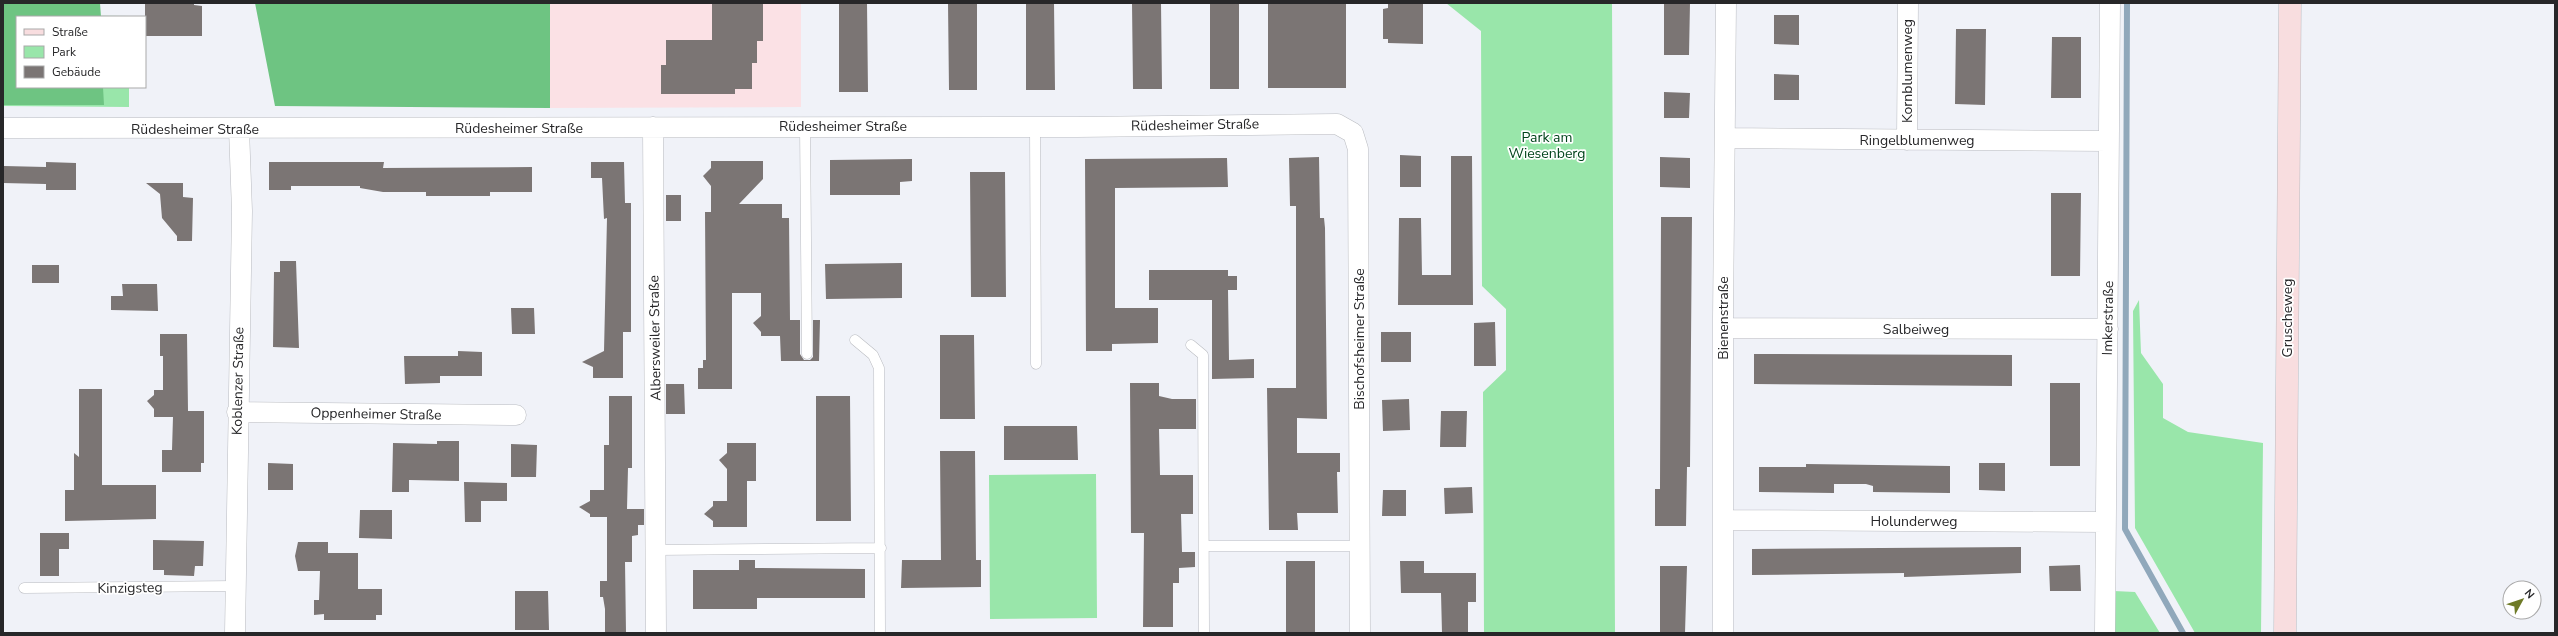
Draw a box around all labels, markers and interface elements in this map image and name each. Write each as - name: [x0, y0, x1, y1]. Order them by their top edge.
- legend: [16, 16, 146, 88]
- street label: Kornblumenweg: [1898, 19, 1917, 123]
- text: Straße: [52, 24, 88, 40]
- text: Park: [52, 44, 77, 60]
- text: Gebäude: [52, 64, 101, 80]
- street label: Rüdesheimer Straße: [1131, 114, 1259, 136]
- street label: Rüdesheimer Straße: [779, 117, 907, 136]
- street label: Rüdesheimer Straße: [455, 119, 583, 138]
- street label: Rüdesheimer Straße: [131, 120, 259, 139]
- park label: Park am Wiesenberg: [1509, 128, 1585, 163]
- street label: Ringelblumenweg: [1859, 131, 1975, 150]
- street label: Bischofsheimer Straße: [1350, 268, 1369, 410]
- street label: Albersweiler Straße: [644, 275, 666, 401]
- street label: Bienenstraße: [1714, 276, 1733, 360]
- street label: Gruscheweg: [2278, 279, 2297, 357]
- street label: Imkerstraße: [2098, 280, 2118, 356]
- street label: Salbeiweg: [1883, 320, 1949, 339]
- street label: Koblenzer Straße: [228, 327, 248, 435]
- street label: Oppenheimer Straße: [310, 403, 442, 425]
- street label: Holunderweg: [1871, 512, 1957, 531]
- street label: Kinzigsteg: [97, 578, 163, 598]
- north arrow: [2502, 580, 2542, 620]
- text: N: [2521, 586, 2538, 602]

